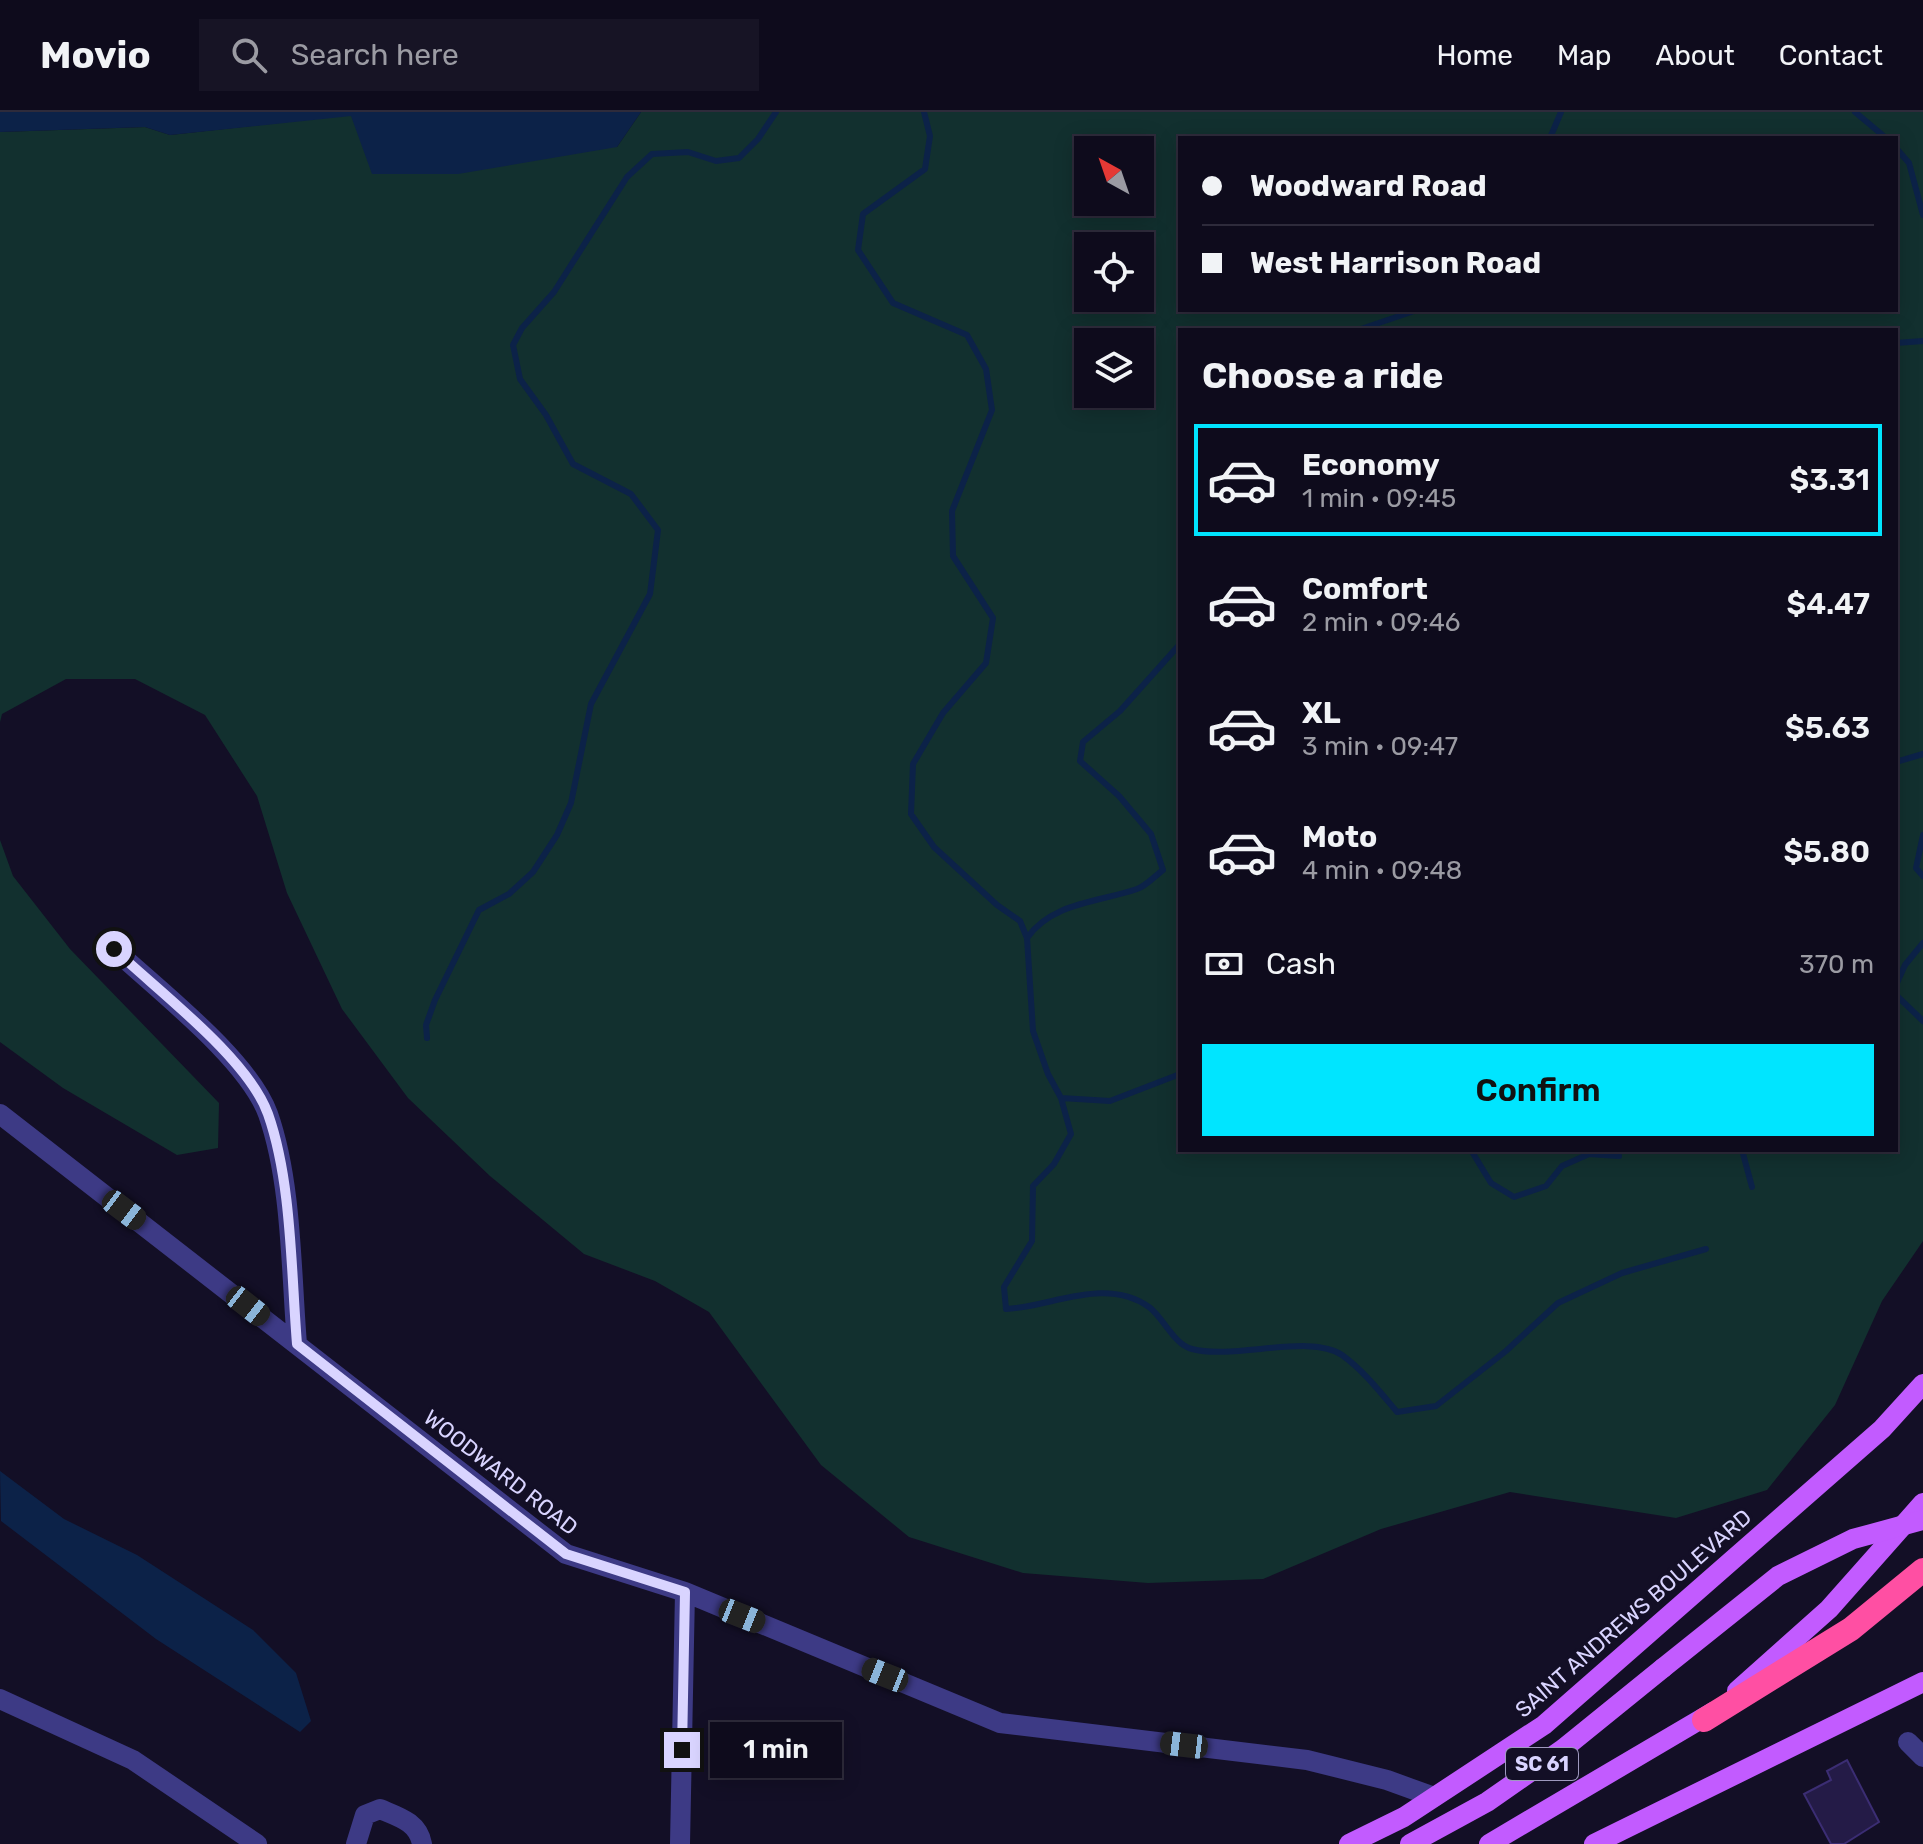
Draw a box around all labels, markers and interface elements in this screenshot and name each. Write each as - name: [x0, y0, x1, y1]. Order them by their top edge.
- search box: [199, 19, 759, 91]
- text: Movio: [40, 32, 151, 78]
- icon: search: [227, 33, 271, 77]
- text: Search here: [291, 37, 459, 73]
- text: Home: [1436, 39, 1513, 72]
- text: Map: [1557, 39, 1611, 72]
- text: About: [1655, 39, 1735, 72]
- text: Contact: [1779, 39, 1883, 72]
- north arrow: [1074, 136, 1154, 216]
- map controls: [1074, 136, 1154, 408]
- text: Woodward Road: [1250, 168, 1487, 204]
- button: locate: [1074, 232, 1154, 312]
- text: West Harrison Road: [1250, 245, 1541, 281]
- button: layers: [1074, 328, 1154, 408]
- text: Choose a ride: [1202, 354, 1443, 397]
- icon: car: [1206, 444, 1278, 516]
- text: Economy: [1302, 447, 1440, 483]
- text: $3.31: [1790, 462, 1870, 498]
- text: 1 min · 09:45: [1302, 483, 1456, 514]
- icon: car: [1206, 568, 1278, 640]
- text: Comfort: [1302, 571, 1428, 607]
- text: $4.47: [1787, 586, 1870, 622]
- text: 2 min · 09:46: [1302, 607, 1461, 638]
- icon: car: [1206, 692, 1278, 764]
- text: XL: [1302, 695, 1341, 731]
- text: $5.63: [1785, 710, 1870, 746]
- text: 3 min · 09:47: [1302, 731, 1458, 762]
- icon: car: [1206, 816, 1278, 888]
- text: Moto: [1302, 819, 1377, 855]
- text: $5.80: [1783, 834, 1870, 870]
- text: 4 min · 09:48: [1302, 855, 1462, 886]
- route start: [96, 931, 132, 967]
- icon: cash: [1202, 942, 1246, 986]
- text: Cash: [1266, 946, 1336, 982]
- text: 370 m: [1799, 949, 1874, 980]
- button: Confirm: [1202, 1044, 1874, 1136]
- car: [98, 1186, 150, 1234]
- car: [222, 1282, 274, 1330]
- street label: WOODWARD ROAD: [418, 1404, 583, 1541]
- street label: SAINT ANDREWS BOULEVARD: [1510, 1503, 1757, 1723]
- car: [715, 1596, 769, 1636]
- car: [858, 1655, 912, 1695]
- callout: 1 min: [710, 1722, 842, 1778]
- car: [1159, 1730, 1209, 1760]
- route end: [664, 1732, 700, 1768]
- text: 1 min: [743, 1734, 809, 1765]
- road number: SC 61: [1506, 1748, 1578, 1780]

